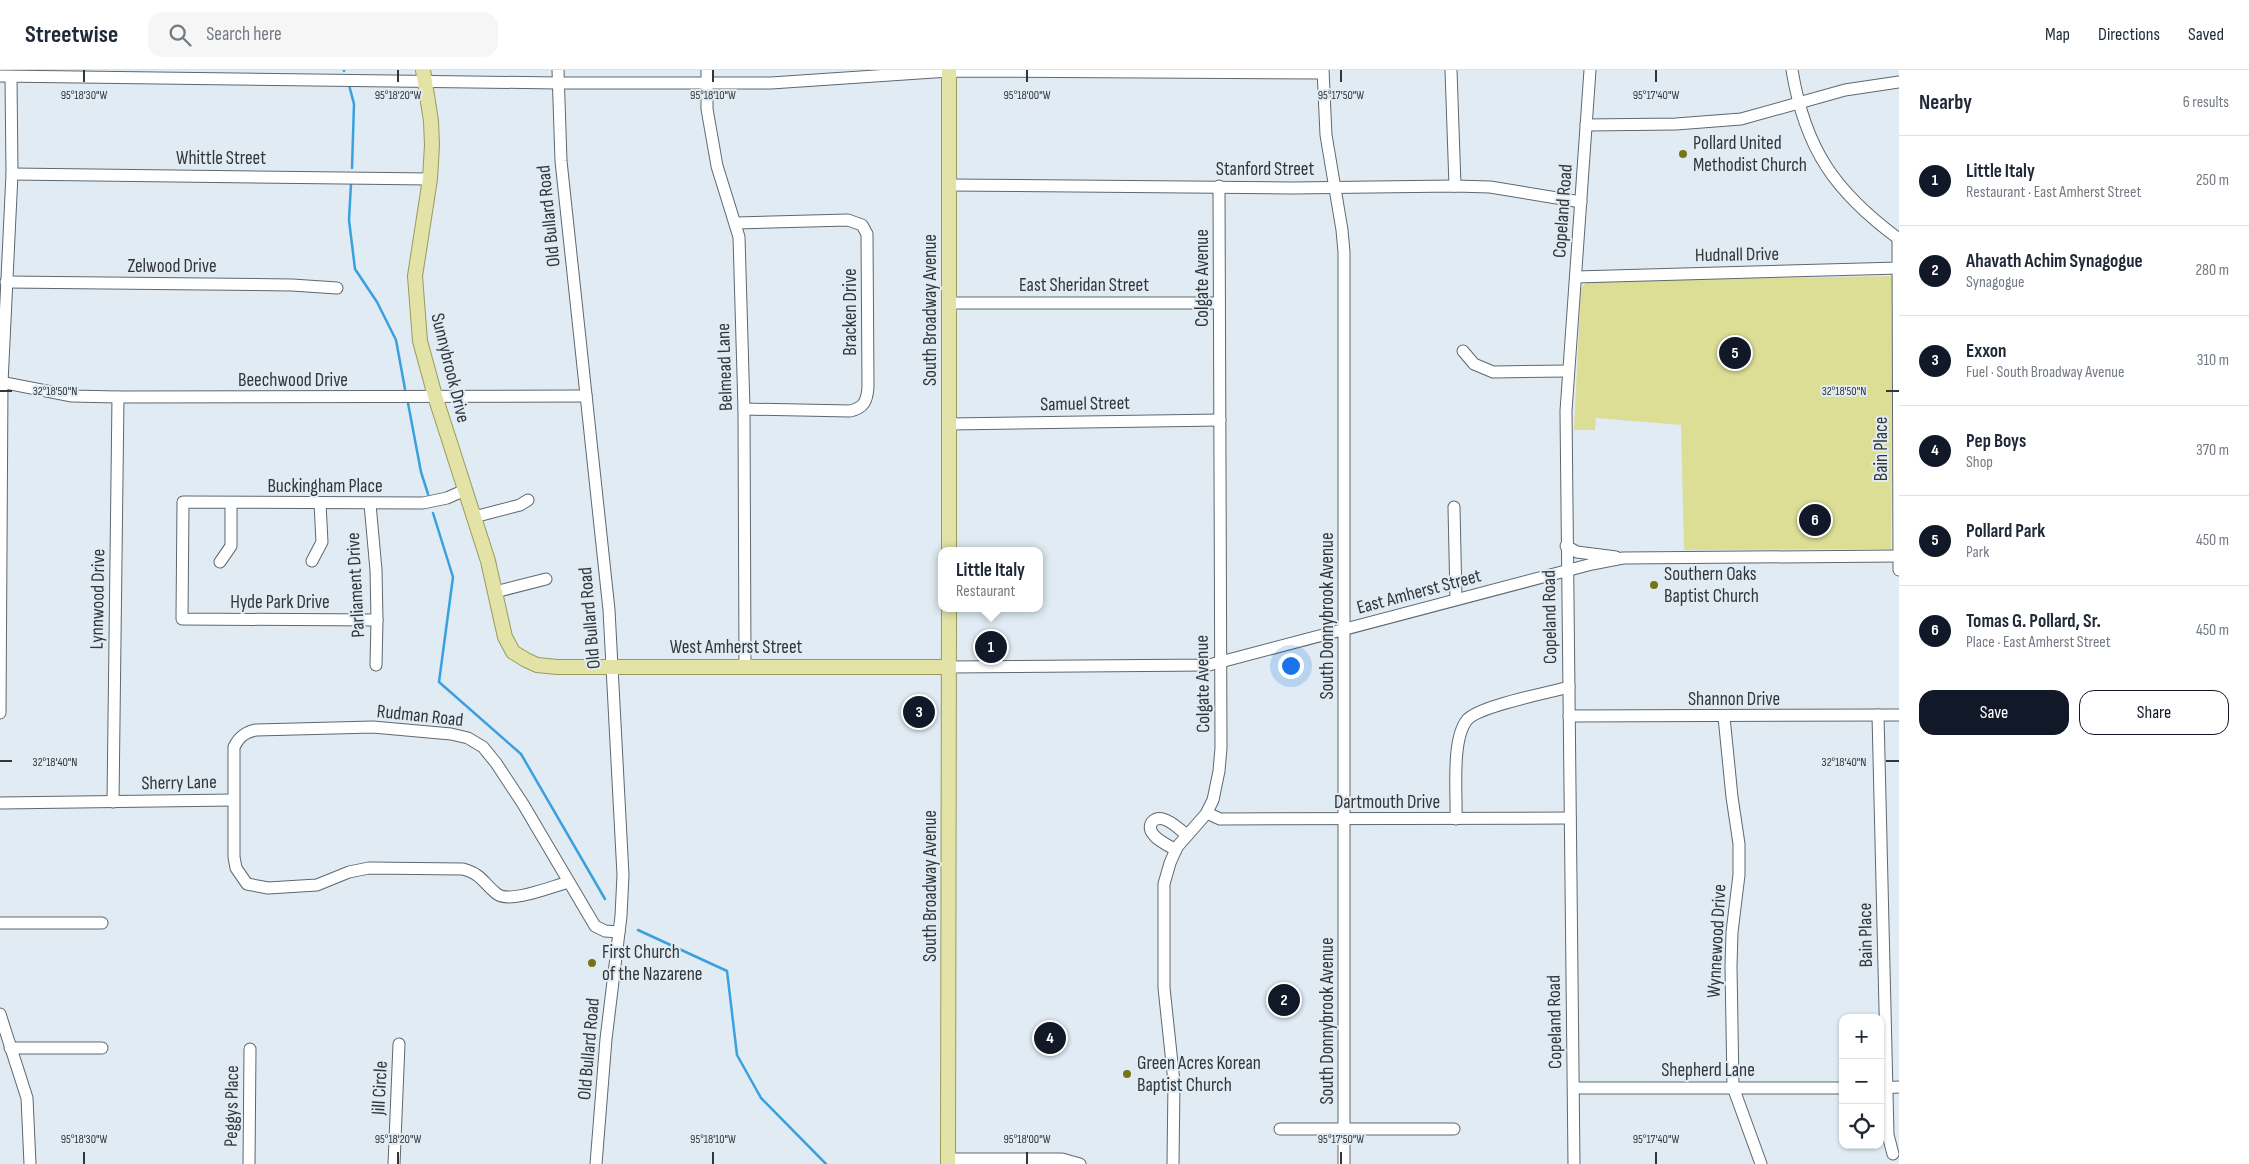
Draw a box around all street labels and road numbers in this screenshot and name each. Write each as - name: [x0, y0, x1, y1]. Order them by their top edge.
- street label: Whittle Street: [176, 147, 266, 170]
- street label: Stanford Street: [1216, 158, 1314, 181]
- street label: Copeland Road: [1548, 163, 1578, 259]
- street label: Old Bullard Road: [532, 164, 566, 268]
- street label: Colgate Avenue: [1191, 229, 1214, 327]
- street label: South Broadway Avenue: [919, 234, 942, 386]
- street label: Hudnall Drive: [1695, 243, 1779, 267]
- street label: Zelwood Drive: [127, 255, 217, 278]
- street label: Bracken Drive: [839, 268, 862, 356]
- street label: East Sheridan Street: [1019, 274, 1149, 297]
- street label: Sunnybrook Drive: [425, 311, 475, 425]
- street label: Belmead Lane: [712, 323, 738, 411]
- street label: Beechwood Drive: [238, 369, 348, 392]
- street label: Samuel Street: [1040, 392, 1130, 416]
- street label: Bain Place: [1870, 417, 1893, 481]
- street label: Buckingham Place: [267, 475, 383, 498]
- street label: Parliament Drive: [342, 532, 370, 638]
- street label: South Donnybrook Avenue: [1316, 532, 1339, 700]
- street label: Lynnwood Drive: [86, 548, 110, 650]
- street label: East Amherst Street: [1354, 564, 1484, 620]
- street label: Old Bullard Road: [574, 566, 606, 670]
- street label: Copeland Road: [1538, 570, 1562, 664]
- street label: Hyde Park Drive: [230, 591, 330, 614]
- street label: Colgate Avenue: [1191, 635, 1215, 733]
- street label: West Amherst Street: [670, 636, 803, 659]
- street label: Shannon Drive: [1688, 688, 1780, 711]
- street label: Rudman Road: [376, 700, 464, 732]
- street label: Sherry Lane: [141, 771, 217, 795]
- street label: Dartmouth Drive: [1334, 791, 1440, 814]
- street label: South Broadway Avenue: [919, 810, 942, 962]
- street label: Wynnewood Drive: [1703, 884, 1731, 998]
- street label: Bain Place: [1854, 903, 1878, 967]
- street label: South Donnybrook Avenue: [1316, 937, 1339, 1105]
- street label: Copeland Road: [1543, 975, 1567, 1069]
- street label: Old Bullard Road: [573, 997, 605, 1101]
- street label: Shepherd Lane: [1661, 1059, 1755, 1082]
- street label: Jill Circle: [367, 1060, 393, 1117]
- street label: Peggys Place: [220, 1065, 244, 1147]

